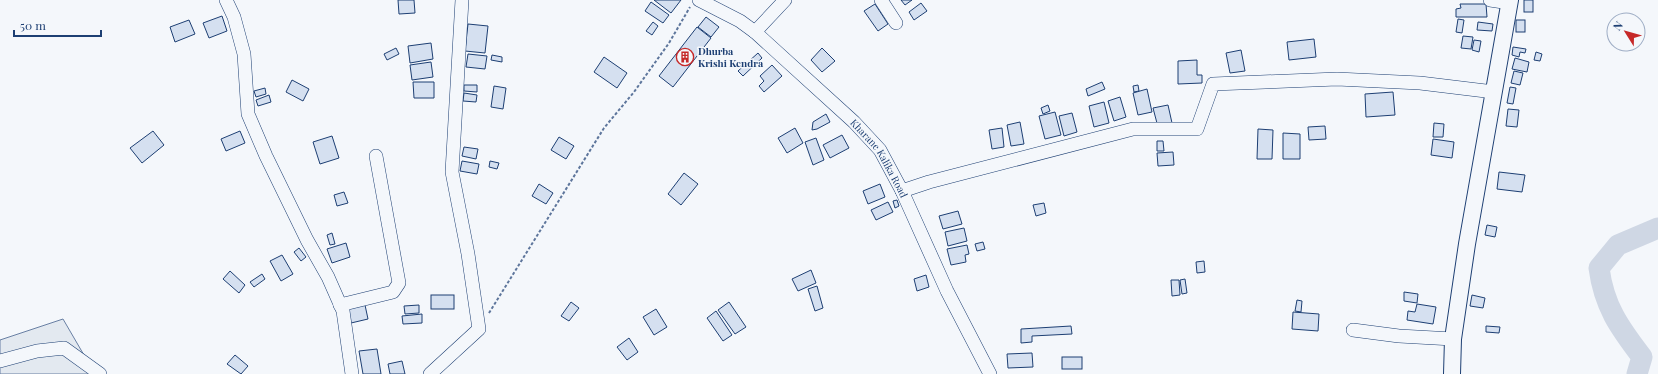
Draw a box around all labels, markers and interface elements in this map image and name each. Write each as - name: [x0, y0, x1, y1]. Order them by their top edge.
- scale bar: [14, 12, 101, 38]
- north arrow: [1606, 12, 1646, 52]
- text: 50 m: [20, 17, 46, 33]
- text: N: [1609, 18, 1626, 33]
- place label: Dhurba Krishi Kendra: [698, 44, 764, 70]
- building icon: Dhurba Krishi Kendra: [675, 47, 695, 67]
- street label: Kharane Kalika Road: [847, 116, 911, 200]

